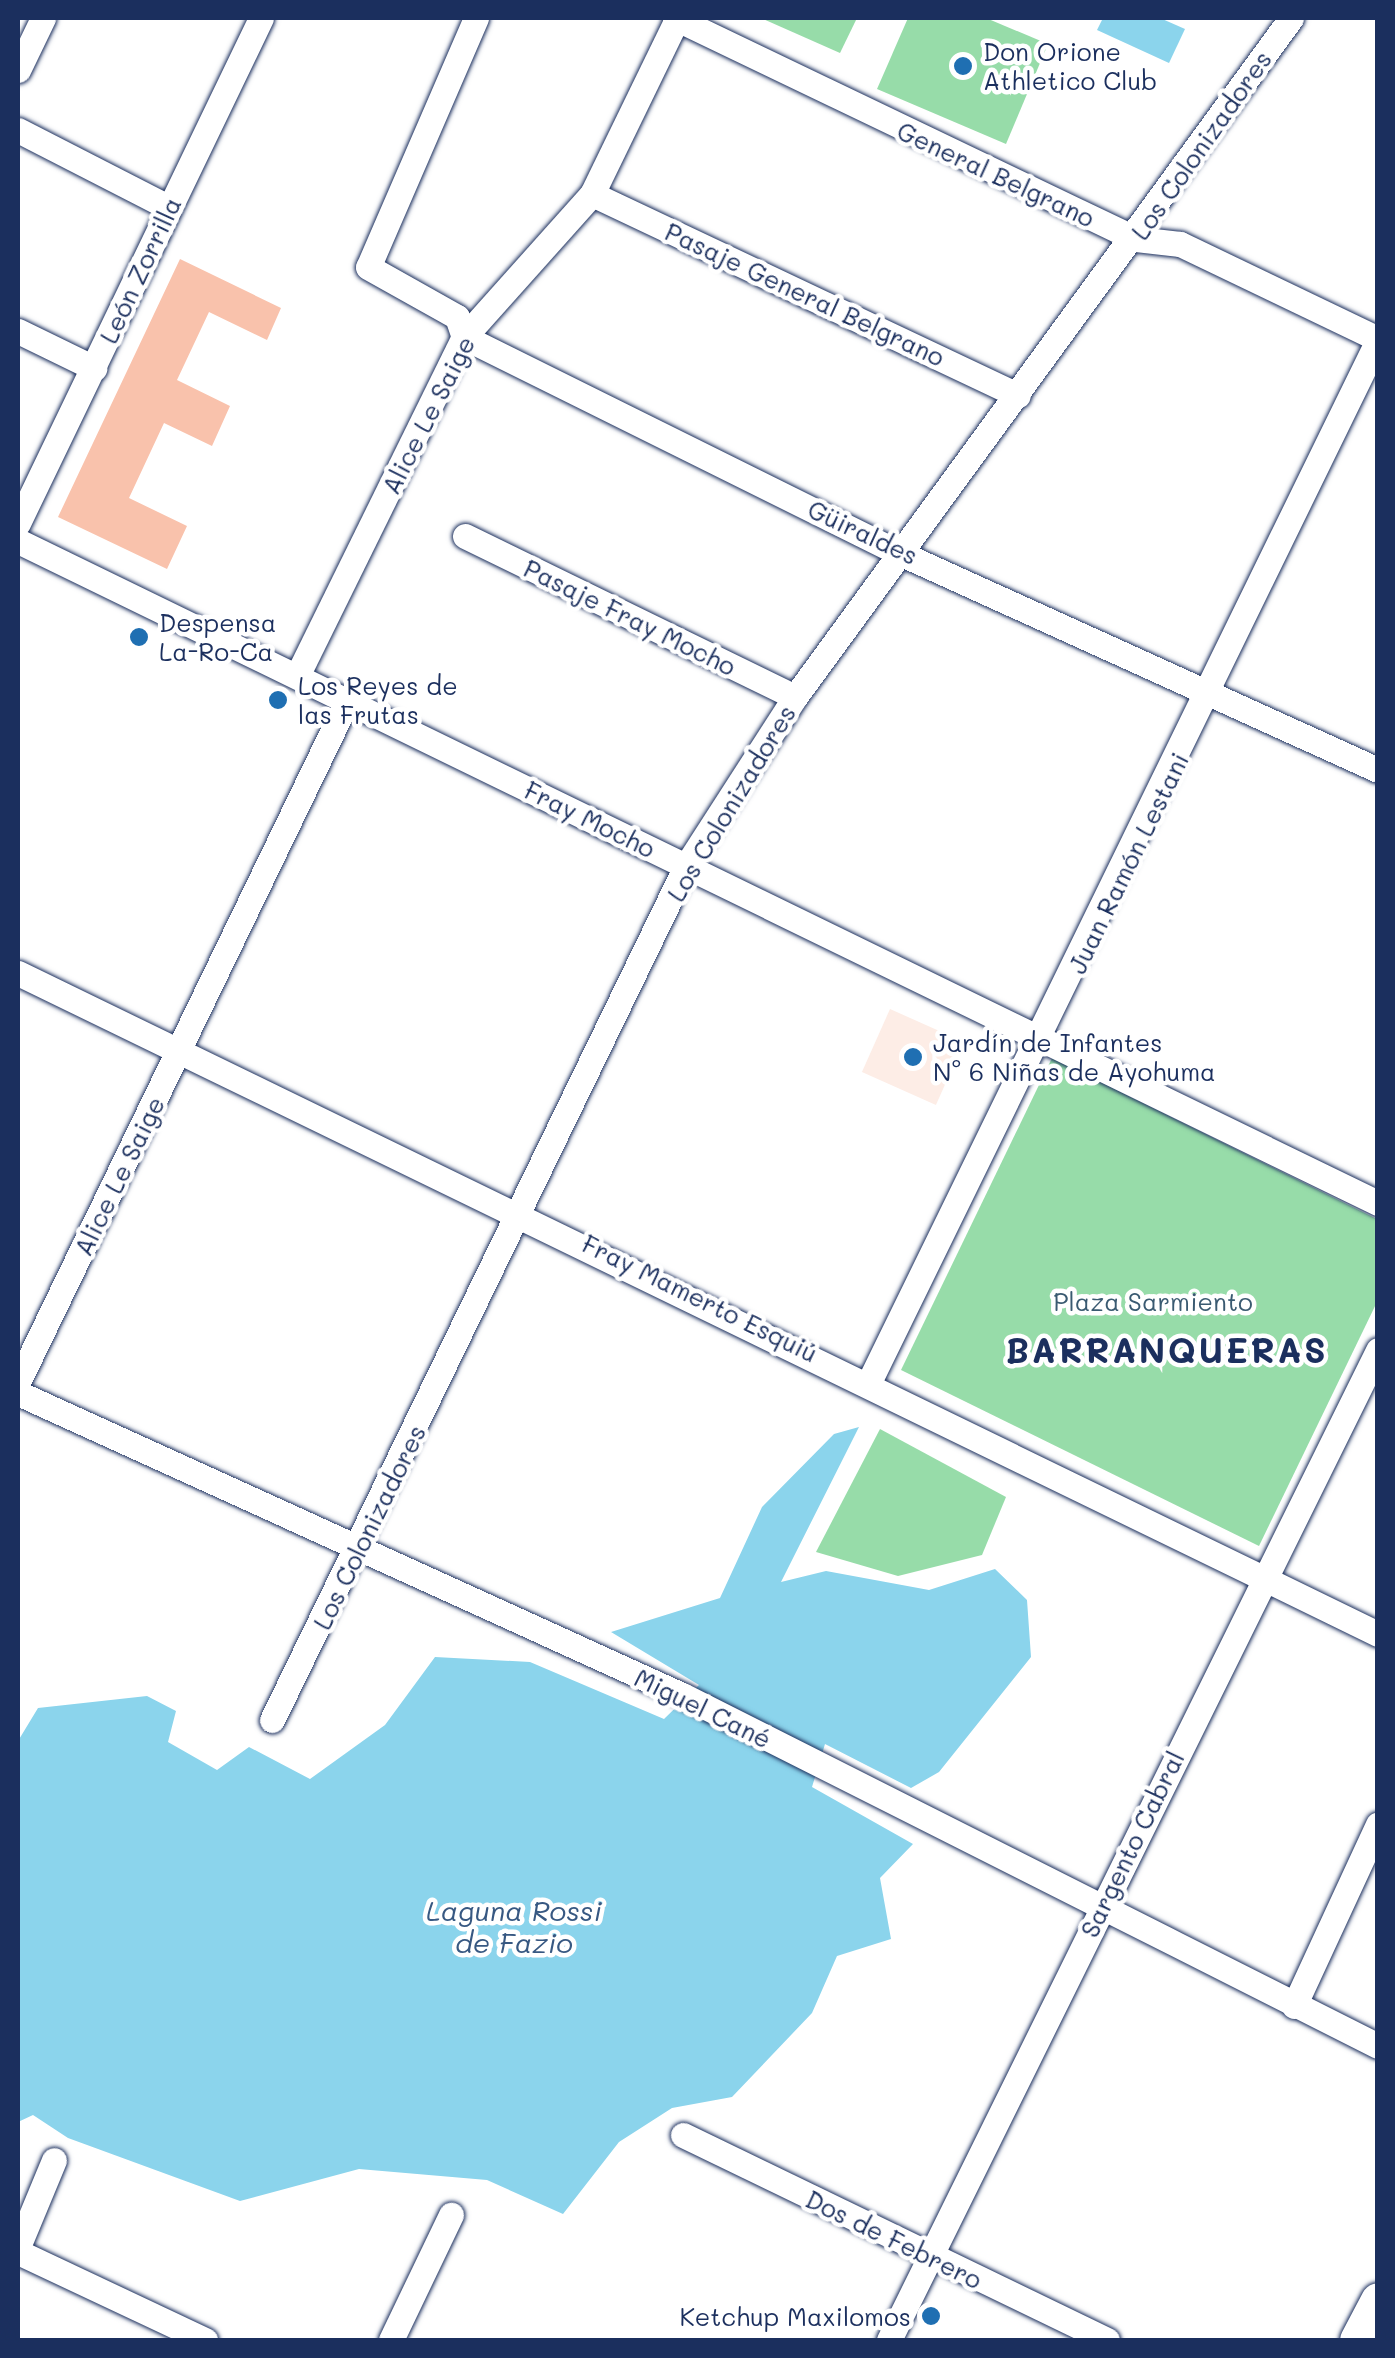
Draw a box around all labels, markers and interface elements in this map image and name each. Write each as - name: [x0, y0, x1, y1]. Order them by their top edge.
- place label: Don Orione Athletico Club: [983, 37, 1157, 96]
- street label: Los Colonizadores: [1125, 45, 1277, 245]
- marker: Don Orione Athletico Club: [952, 55, 974, 77]
- street label: General Belgrano: [893, 115, 1099, 233]
- street label: León Zorrilla: [93, 192, 187, 348]
- street label: Pasaje General Belgrano: [661, 216, 949, 372]
- street label: Alice Le Saige: [375, 331, 481, 499]
- street label: Güiraldes: [803, 494, 923, 570]
- street label: Pasaje Fray Mocho: [519, 553, 741, 681]
- place label: Despensa La-Ro-Ca: [159, 608, 276, 667]
- marker: Despensa La-Ro-Ca: [128, 626, 150, 648]
- place label: Los Reyes de las Frutas: [298, 671, 458, 730]
- marker: Los Reyes de las Frutas: [267, 689, 289, 711]
- street label: Los Colonizadores: [661, 699, 801, 907]
- street label: Juan Ramón Lestani: [1062, 748, 1194, 978]
- street label: Fray Mocho: [520, 774, 660, 864]
- place label: Jardín de Infantes N° 6 Niñas de Ayohuma: [933, 1028, 1216, 1087]
- marker: Jardín de Infantes N° 6 Niñas de Ayohuma: [902, 1046, 924, 1068]
- street label: Alice Le Saige: [68, 1092, 170, 1260]
- street label: Fray Mamerto Esquiú: [578, 1228, 822, 1368]
- park label: Plaza Sarmiento: [1053, 1286, 1253, 1316]
- district label: BARRANQUERAS: [1005, 1328, 1329, 1370]
- street label: Los Colonizadores: [306, 1420, 432, 1634]
- street label: Miguel Cané: [630, 1662, 776, 1754]
- street label: Sargento Cabral: [1074, 1746, 1190, 1942]
- water label: Laguna Rossi de Fazio: [426, 1893, 602, 1959]
- street label: Dos de Febrero: [801, 2183, 987, 2295]
- place label: Ketchup Maxilomos: [680, 2301, 911, 2331]
- marker: Ketchup Maxilomos: [920, 2305, 942, 2327]

